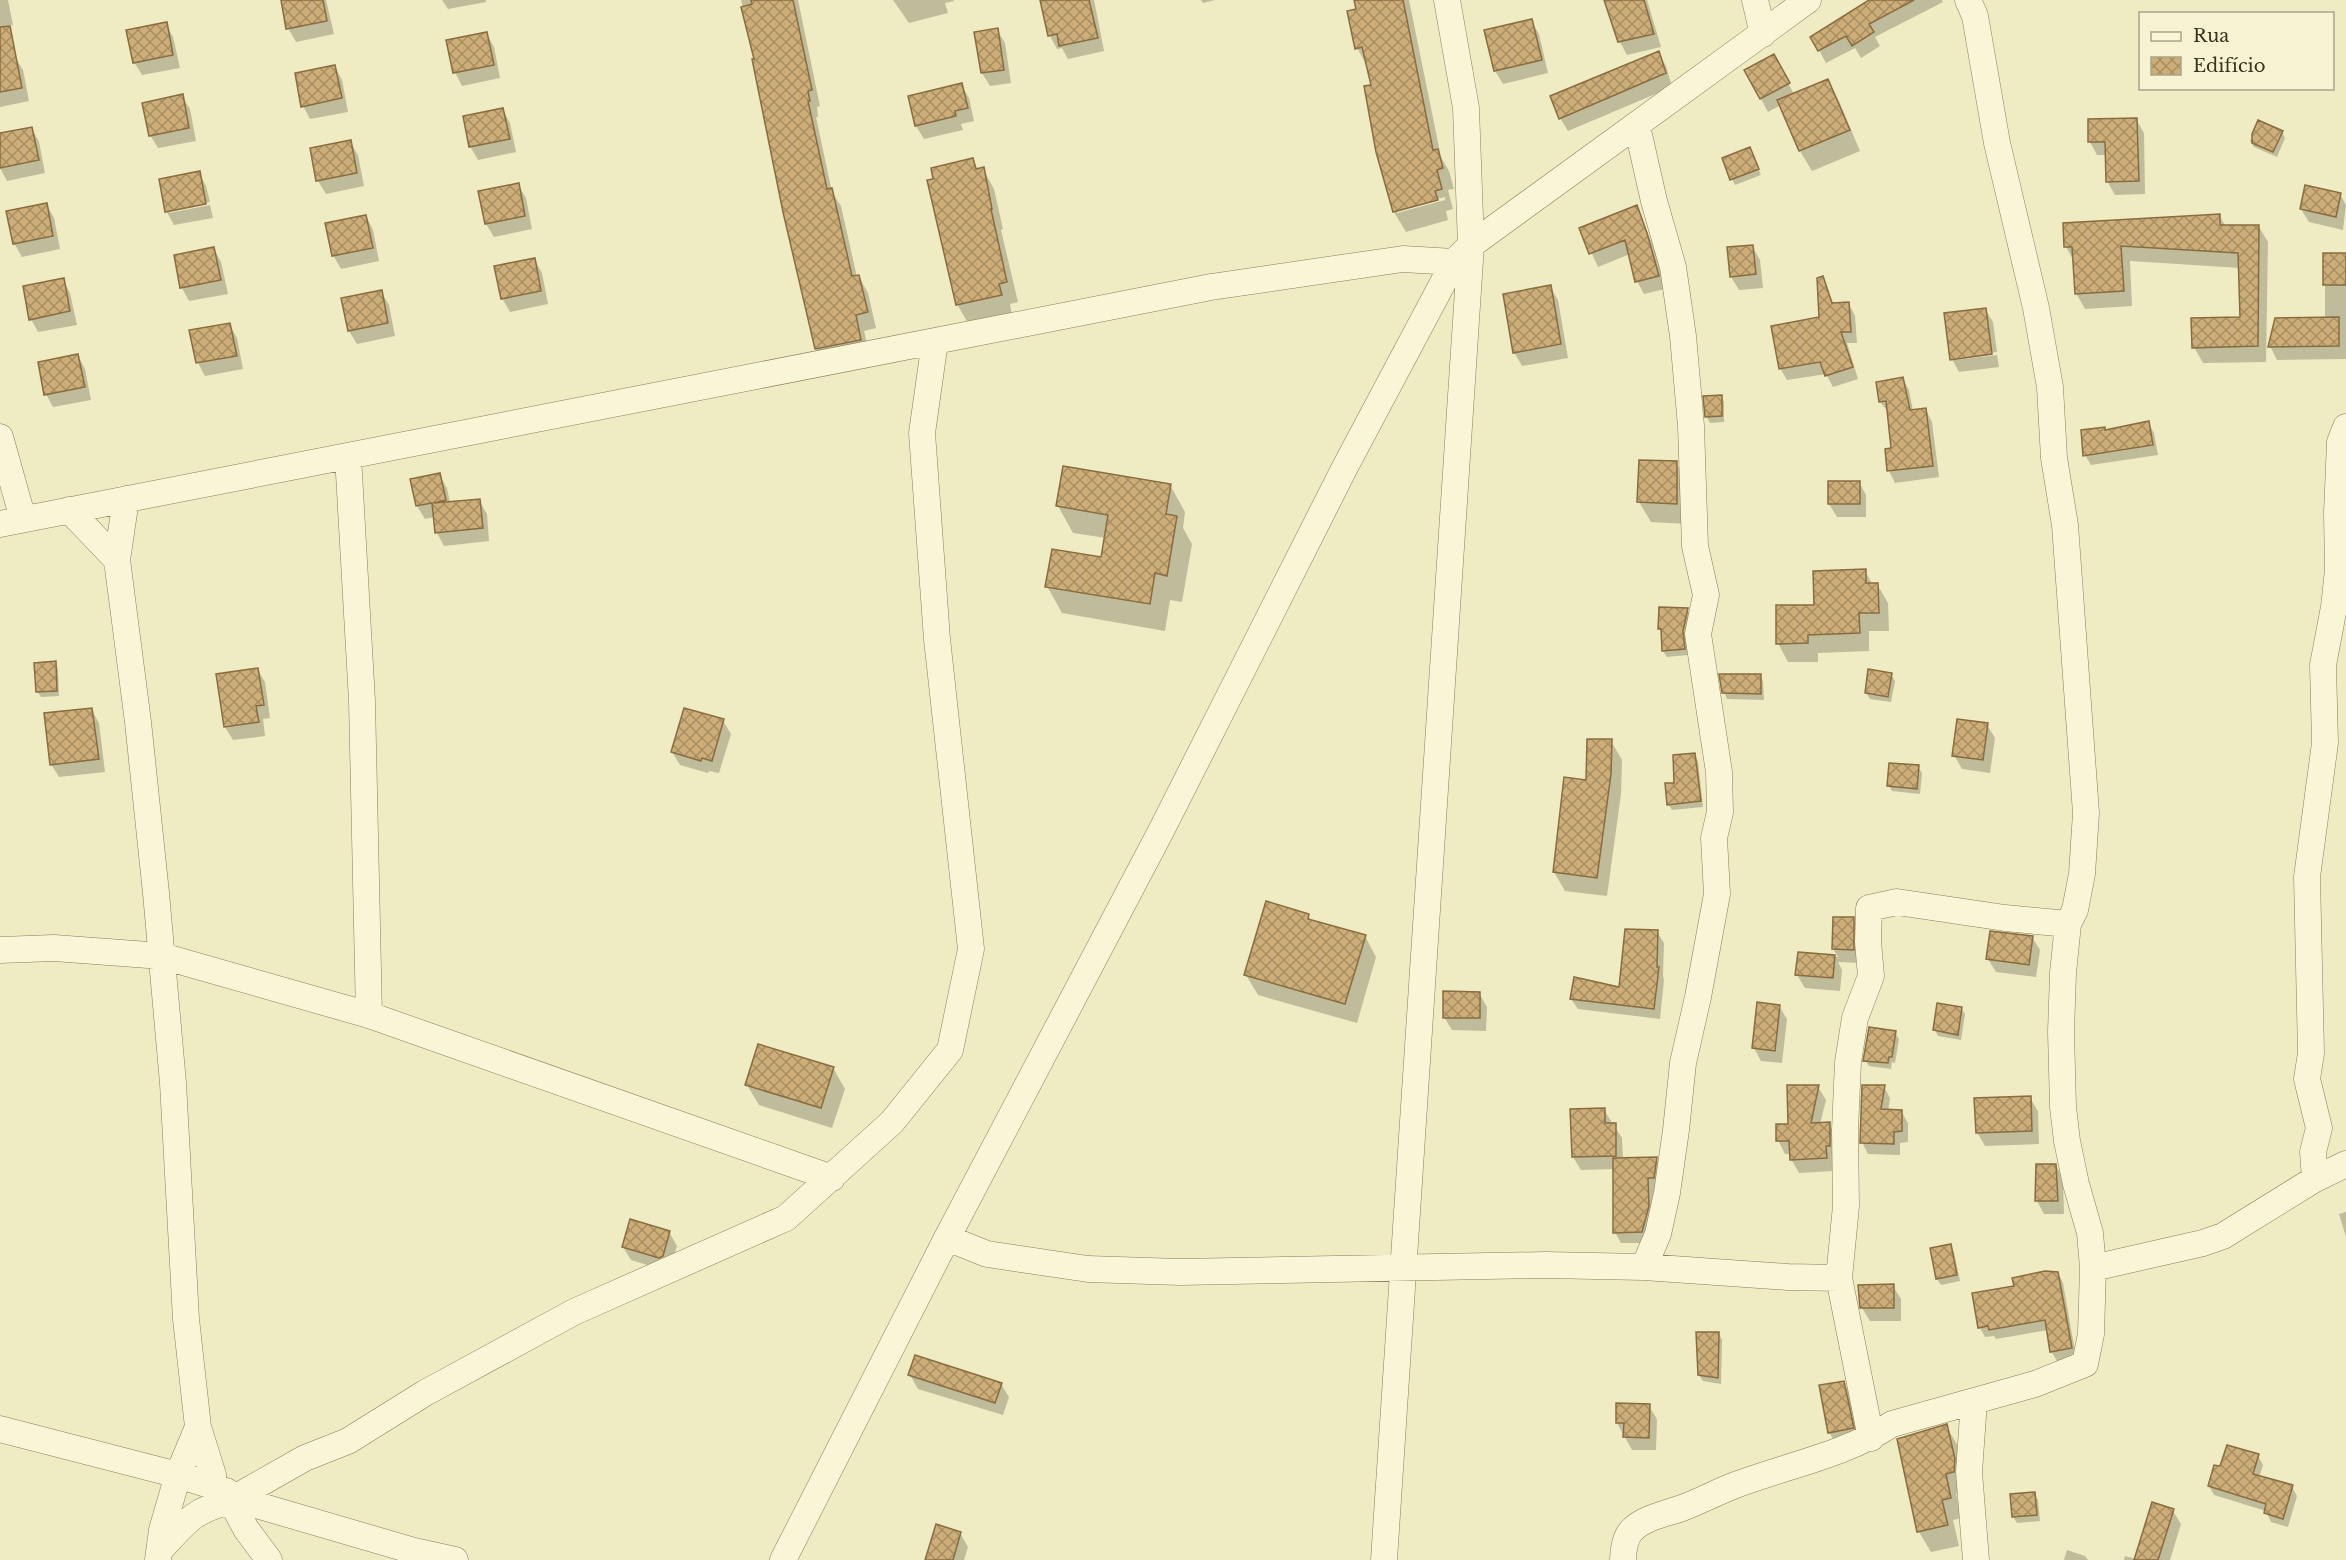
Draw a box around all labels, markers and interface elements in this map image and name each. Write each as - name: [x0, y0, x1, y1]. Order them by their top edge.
- legend: [2139, 12, 2334, 90]
- text: Rua: [2193, 25, 2229, 47]
- text: Edifício: [2193, 55, 2266, 77]

